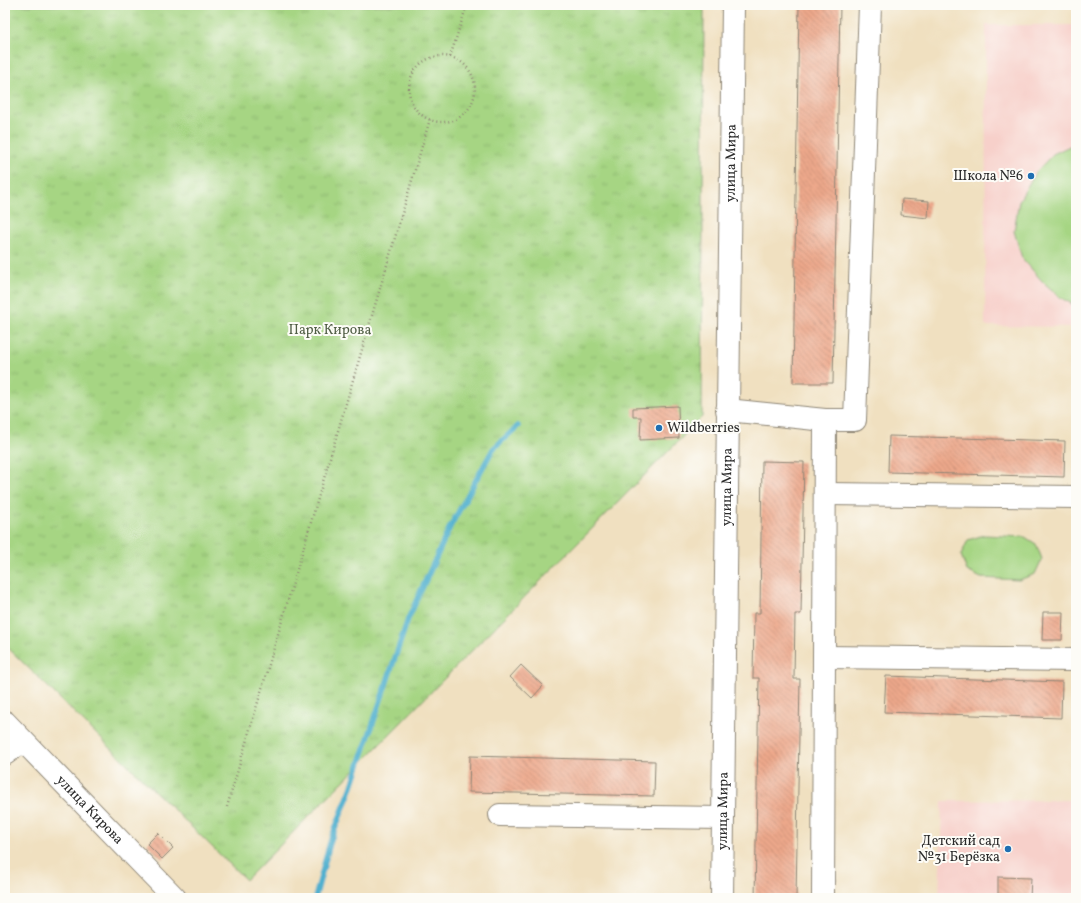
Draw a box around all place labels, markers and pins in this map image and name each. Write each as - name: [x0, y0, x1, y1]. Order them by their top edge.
- place label: Школа №6: [953, 167, 1023, 186]
- marker: Школа №6: [1026, 171, 1036, 181]
- place label: Wildberries: [667, 419, 740, 438]
- marker: Wildberries: [654, 423, 664, 433]
- place label: Детский сад №31 Берёзка: [918, 832, 1000, 867]
- marker: Детский сад №31 Берёзка: [1003, 844, 1013, 854]

